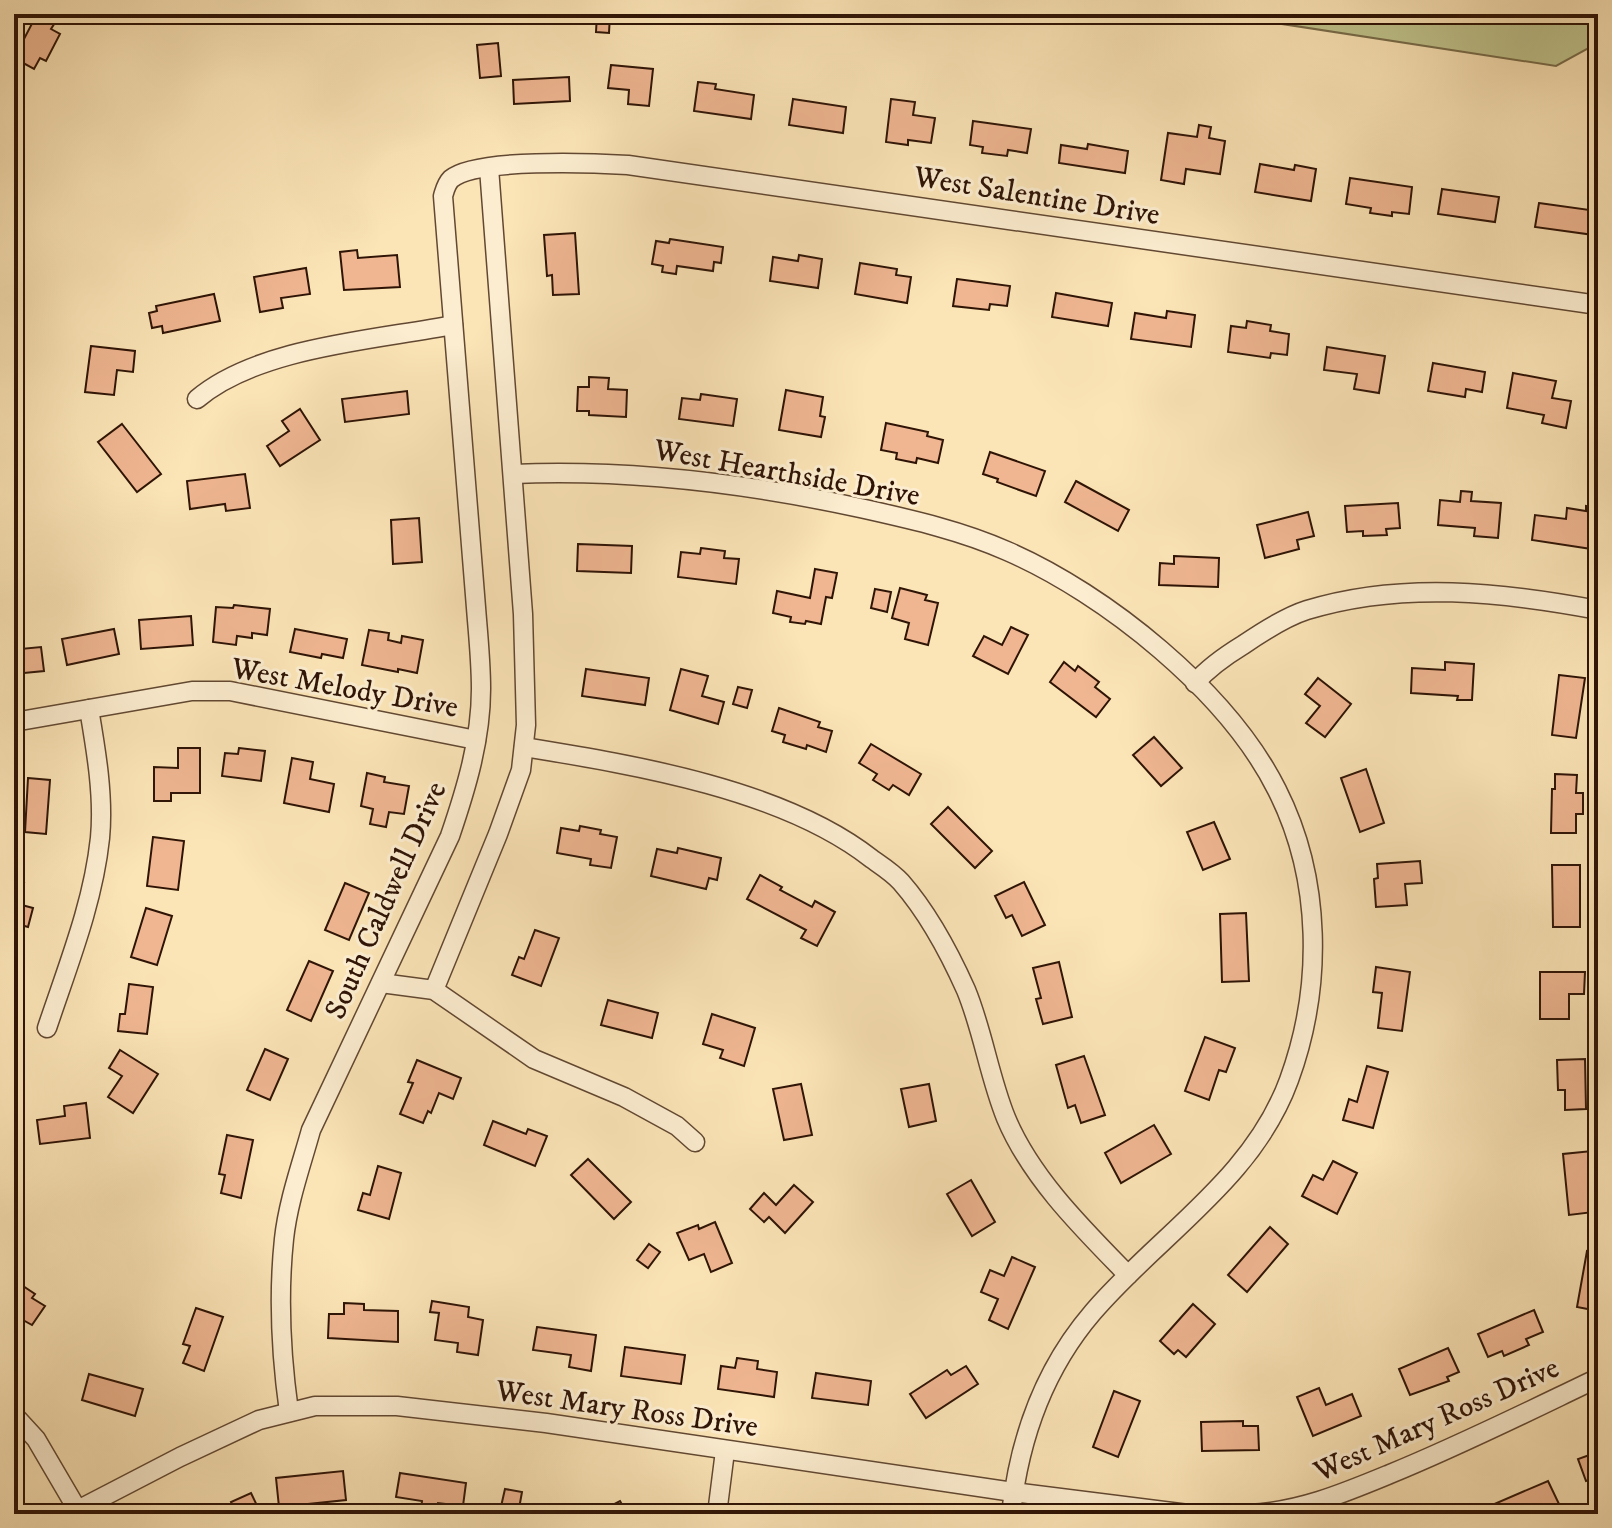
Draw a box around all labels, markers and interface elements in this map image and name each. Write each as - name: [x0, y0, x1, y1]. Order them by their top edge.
- street label: West Salentine Drive: [910, 159, 1162, 234]
- street label: West Hearthside Drive: [650, 432, 923, 515]
- street label: West Melody Drive: [227, 650, 461, 727]
- street label: South Caldwell Drive: [317, 776, 455, 1025]
- street label: West Mary Ross Drive: [1307, 1350, 1565, 1491]
- street label: West Mary Ross Drive: [492, 1373, 760, 1446]

